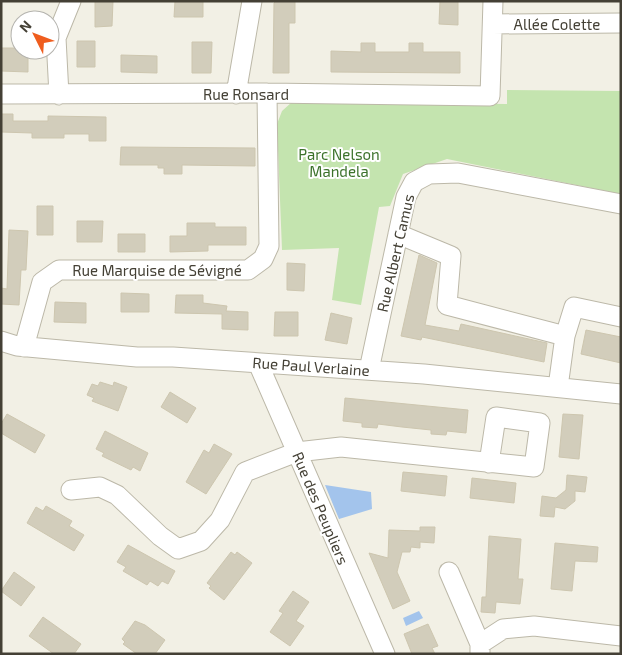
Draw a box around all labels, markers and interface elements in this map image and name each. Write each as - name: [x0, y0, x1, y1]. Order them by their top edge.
- north arrow: [10, 10, 60, 60]
- street label: Allée Colette: [514, 15, 600, 33]
- text: N: [15, 17, 35, 35]
- street label: Rue Ronsard: [203, 85, 289, 103]
- park label: Parc Nelson Mandela: [298, 145, 380, 180]
- street label: Rue Albert Camus: [373, 192, 417, 314]
- street label: Rue Marquise de Sévigné: [72, 261, 242, 279]
- street label: Rue Paul Verlaine: [252, 353, 370, 379]
- street label: Rue des Peupliers: [289, 449, 353, 567]

